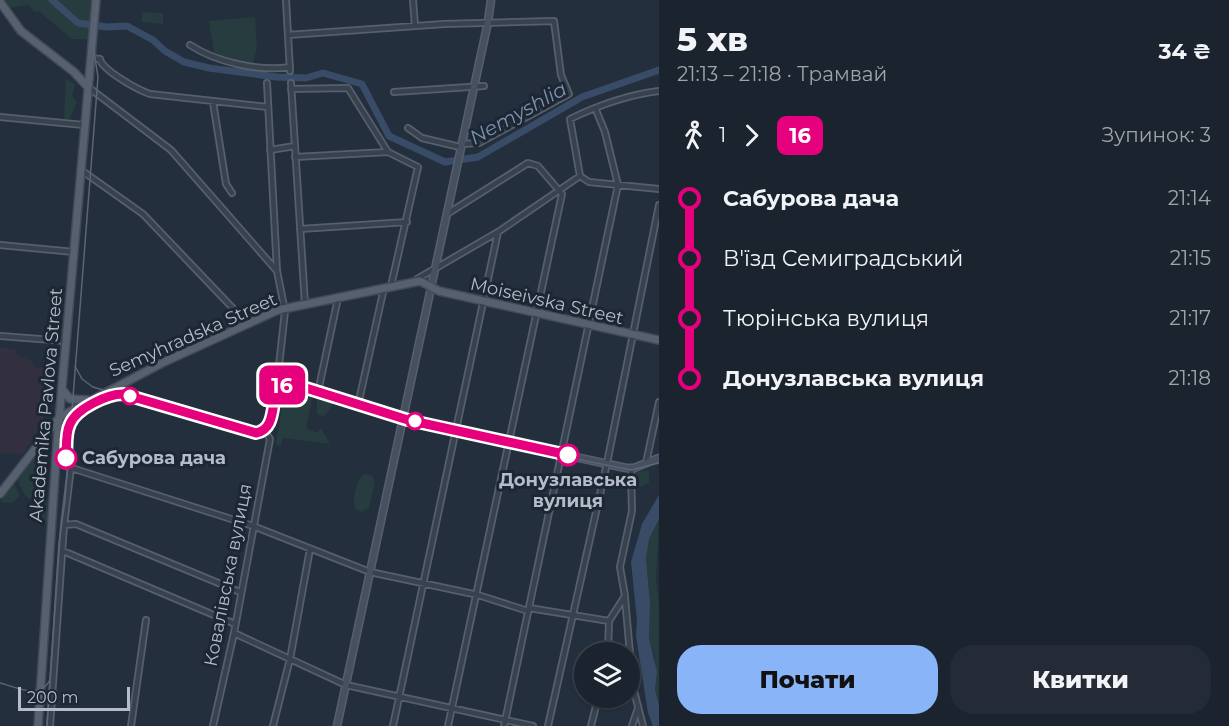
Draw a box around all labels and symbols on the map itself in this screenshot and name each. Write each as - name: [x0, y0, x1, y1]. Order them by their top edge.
- water label: Nemyshlia: [465, 76, 571, 150]
- street label: Moiseivska Street: [468, 273, 626, 329]
- street label: Akademika Pavlova Street: [25, 287, 67, 523]
- street label: Semyhradska Street: [106, 288, 280, 382]
- line badge: 16: [255, 366, 309, 404]
- unlabelled marker: [121, 387, 139, 405]
- unlabelled marker: [406, 412, 424, 430]
- marker: Донузлавська вулиця: [557, 444, 579, 466]
- marker: Сабурова дача: [55, 447, 77, 469]
- place label: Сабурова дача: [82, 447, 226, 469]
- place label: Донузлавська вулиця: [499, 469, 637, 512]
- street label: Ковалівська вулиця: [200, 482, 256, 668]
- scale bar: [18, 684, 130, 712]

